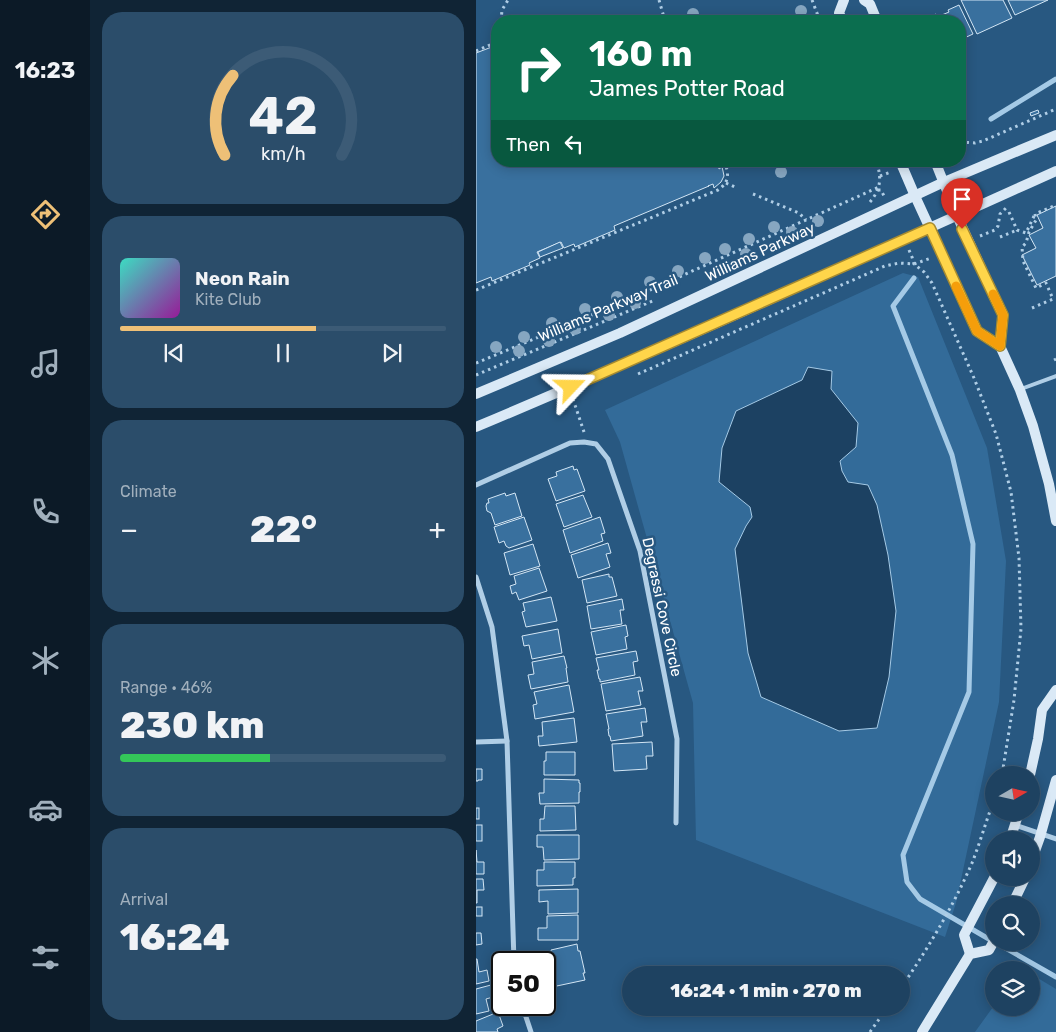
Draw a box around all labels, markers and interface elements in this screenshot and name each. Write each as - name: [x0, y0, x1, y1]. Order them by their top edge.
- text: 160 m: [589, 33, 693, 75]
- icon: right: [506, 35, 571, 100]
- text: 16:23: [15, 57, 75, 84]
- text: James Potter Road: [589, 75, 785, 102]
- text: 42: [248, 85, 318, 147]
- icon: left: [560, 130, 588, 158]
- text: Then: [506, 133, 550, 156]
- text: km/h: [261, 143, 305, 164]
- pin: [941, 178, 983, 229]
- icon: arrive: [948, 185, 976, 213]
- icon: directions: [28, 197, 63, 232]
- street label: Williams Parkway: [702, 219, 818, 285]
- text: Neon Rain: [195, 267, 290, 290]
- street label: Williams Parkway Trail: [535, 270, 681, 346]
- text: Kite Club: [195, 290, 261, 309]
- icon: previous: [160, 339, 188, 367]
- icon: pause: [269, 339, 297, 367]
- icon: next: [378, 339, 406, 367]
- icon: music: [28, 346, 63, 381]
- position arrow: [544, 360, 596, 412]
- text: Climate: [120, 482, 177, 501]
- icon: phone: [28, 494, 63, 529]
- text: 22°: [250, 506, 317, 552]
- text: −: [120, 513, 138, 546]
- text: +: [429, 513, 446, 546]
- street label: Degrassi Cove Circle: [638, 536, 686, 678]
- icon: climate: [28, 643, 63, 678]
- text: Range · 46%: [120, 678, 212, 697]
- text: 230 km: [120, 702, 264, 748]
- north arrow: [985, 766, 1040, 821]
- map controls: [985, 766, 1040, 1016]
- icon: car: [28, 792, 63, 827]
- button: sound: [985, 831, 1040, 886]
- text: Arrival: [120, 890, 168, 909]
- button: search: [985, 896, 1040, 951]
- text: 16:24: [120, 914, 230, 960]
- icon: filters: [28, 940, 63, 975]
- speed limit sign: 50: [491, 951, 556, 1016]
- button: layers: [985, 961, 1040, 1016]
- text: 16:24 · 1 min · 270 m: [670, 979, 862, 1002]

